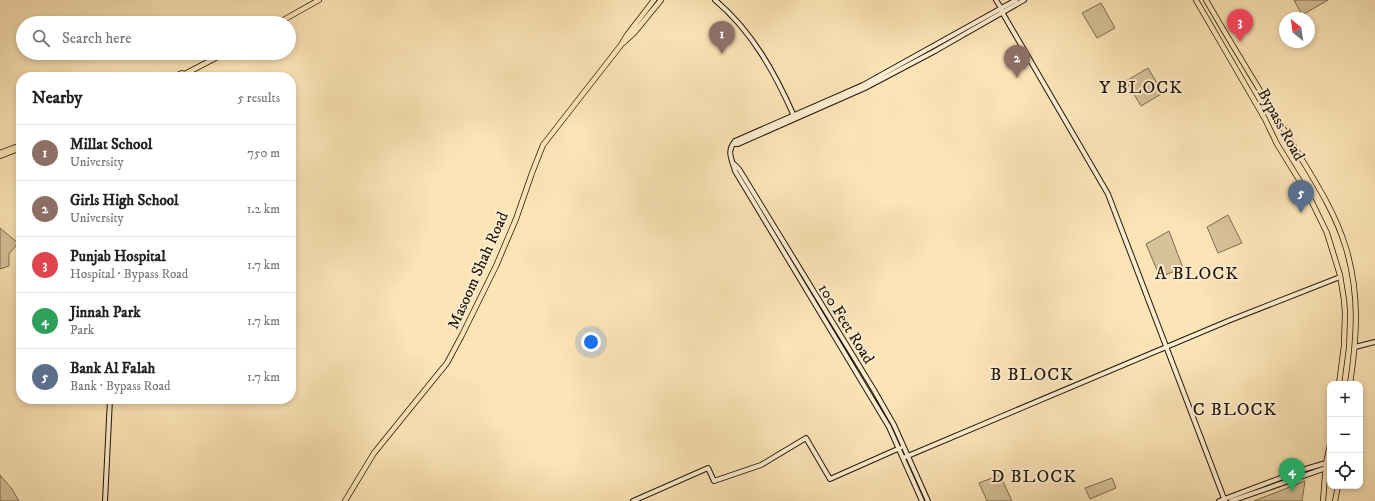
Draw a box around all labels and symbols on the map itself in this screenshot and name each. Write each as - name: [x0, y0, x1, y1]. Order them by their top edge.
- pin: 3: [1227, 9, 1253, 42]
- north arrow: [1279, 12, 1315, 48]
- pin: 1: [709, 21, 735, 54]
- pin: 2: [1004, 45, 1030, 78]
- district label: Y BLOCK: [1099, 77, 1183, 99]
- street label: Bypass Road: [1253, 85, 1309, 164]
- pin: 5: [1288, 180, 1314, 213]
- street label: Masoom Shah Road: [443, 209, 513, 332]
- district label: A BLOCK: [1155, 263, 1239, 285]
- street label: 100 Feet Road: [814, 280, 879, 367]
- your location: [581, 332, 601, 352]
- district label: B BLOCK: [990, 364, 1074, 386]
- district label: C BLOCK: [1193, 399, 1277, 421]
- pin: 4: [1279, 458, 1305, 491]
- district label: D BLOCK: [991, 466, 1077, 488]

